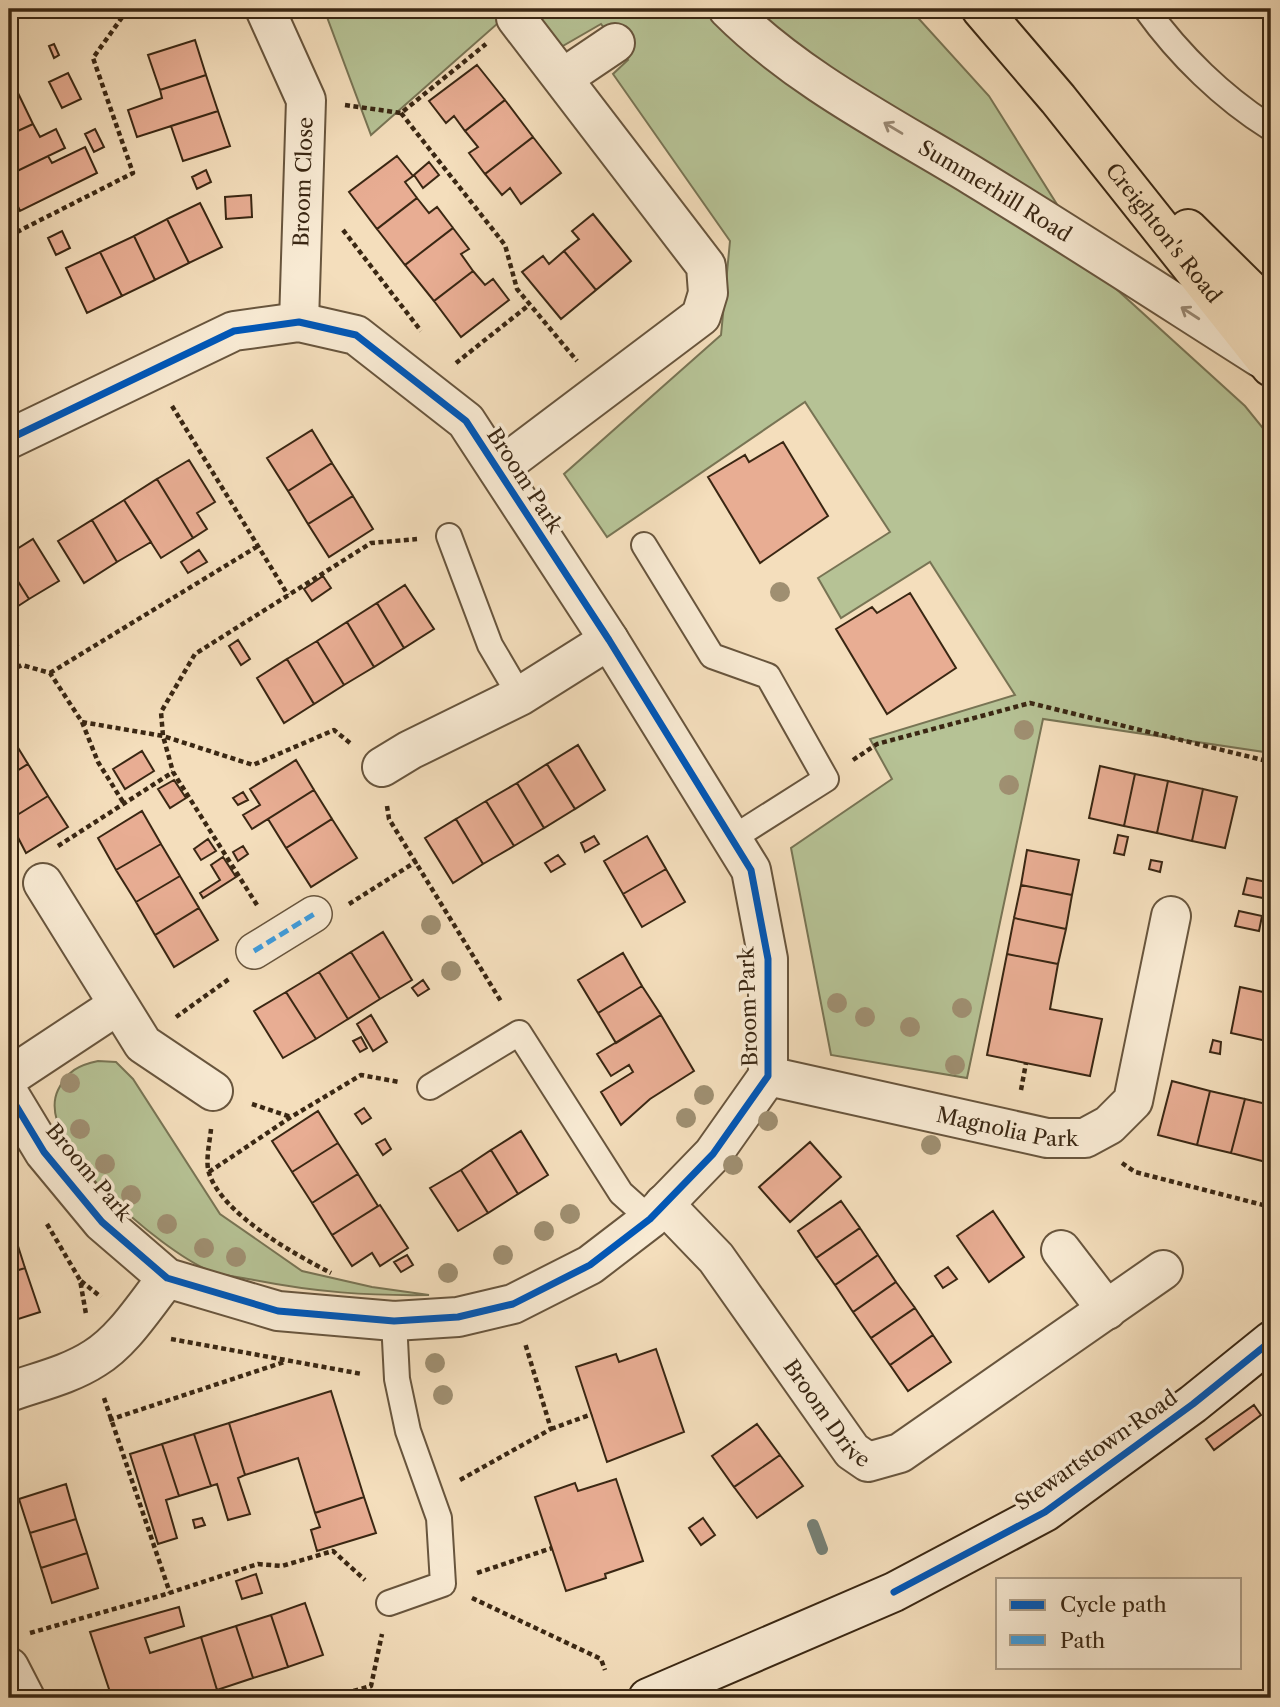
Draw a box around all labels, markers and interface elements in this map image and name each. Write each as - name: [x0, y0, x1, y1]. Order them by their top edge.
- street label: Broom Close: [288, 116, 318, 248]
- one-way arrow: [884, 121, 904, 135]
- street label: Summerhill Road: [914, 134, 1077, 247]
- street label: Creighton's Road: [1101, 158, 1227, 308]
- one-way arrow: [1181, 306, 1201, 320]
- street label: Broom Park: [482, 423, 569, 538]
- street label: Broom Park: [733, 946, 763, 1067]
- street label: Magnolia Park: [934, 1101, 1079, 1151]
- street label: Broom Park: [41, 1118, 138, 1227]
- street label: Broom Drive: [779, 1354, 875, 1472]
- street label: Stewartstown Road: [1010, 1384, 1182, 1515]
- legend: [996, 1578, 1242, 1668]
- text: Cycle path: [1060, 1592, 1167, 1617]
- text: Path: [1060, 1628, 1105, 1653]

